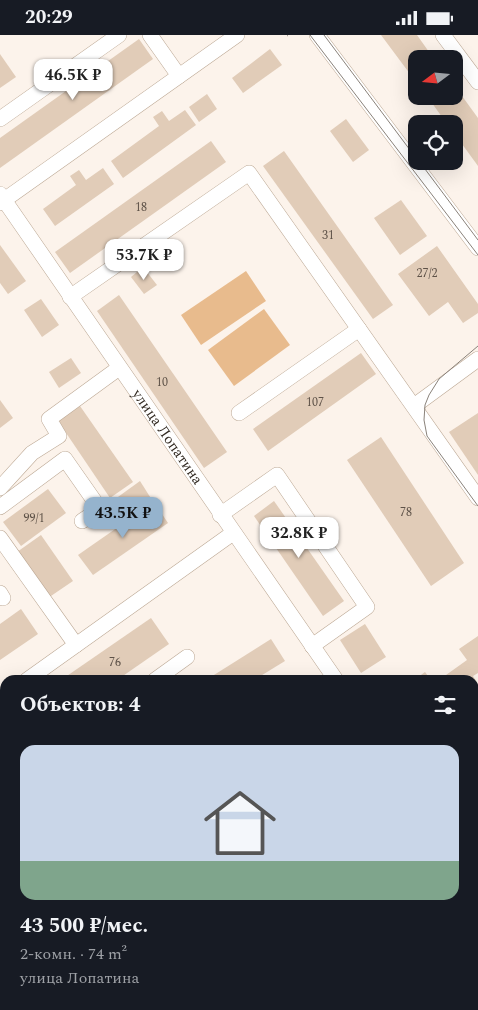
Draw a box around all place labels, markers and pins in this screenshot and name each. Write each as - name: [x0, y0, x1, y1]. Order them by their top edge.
- pin: 46.5K ₽: [27, 58, 119, 101]
- pin: 53.7K ₽: [98, 239, 190, 281]
- pin: 43.5K ₽: [77, 497, 169, 539]
- pin: 32.8K ₽: [253, 517, 345, 559]

